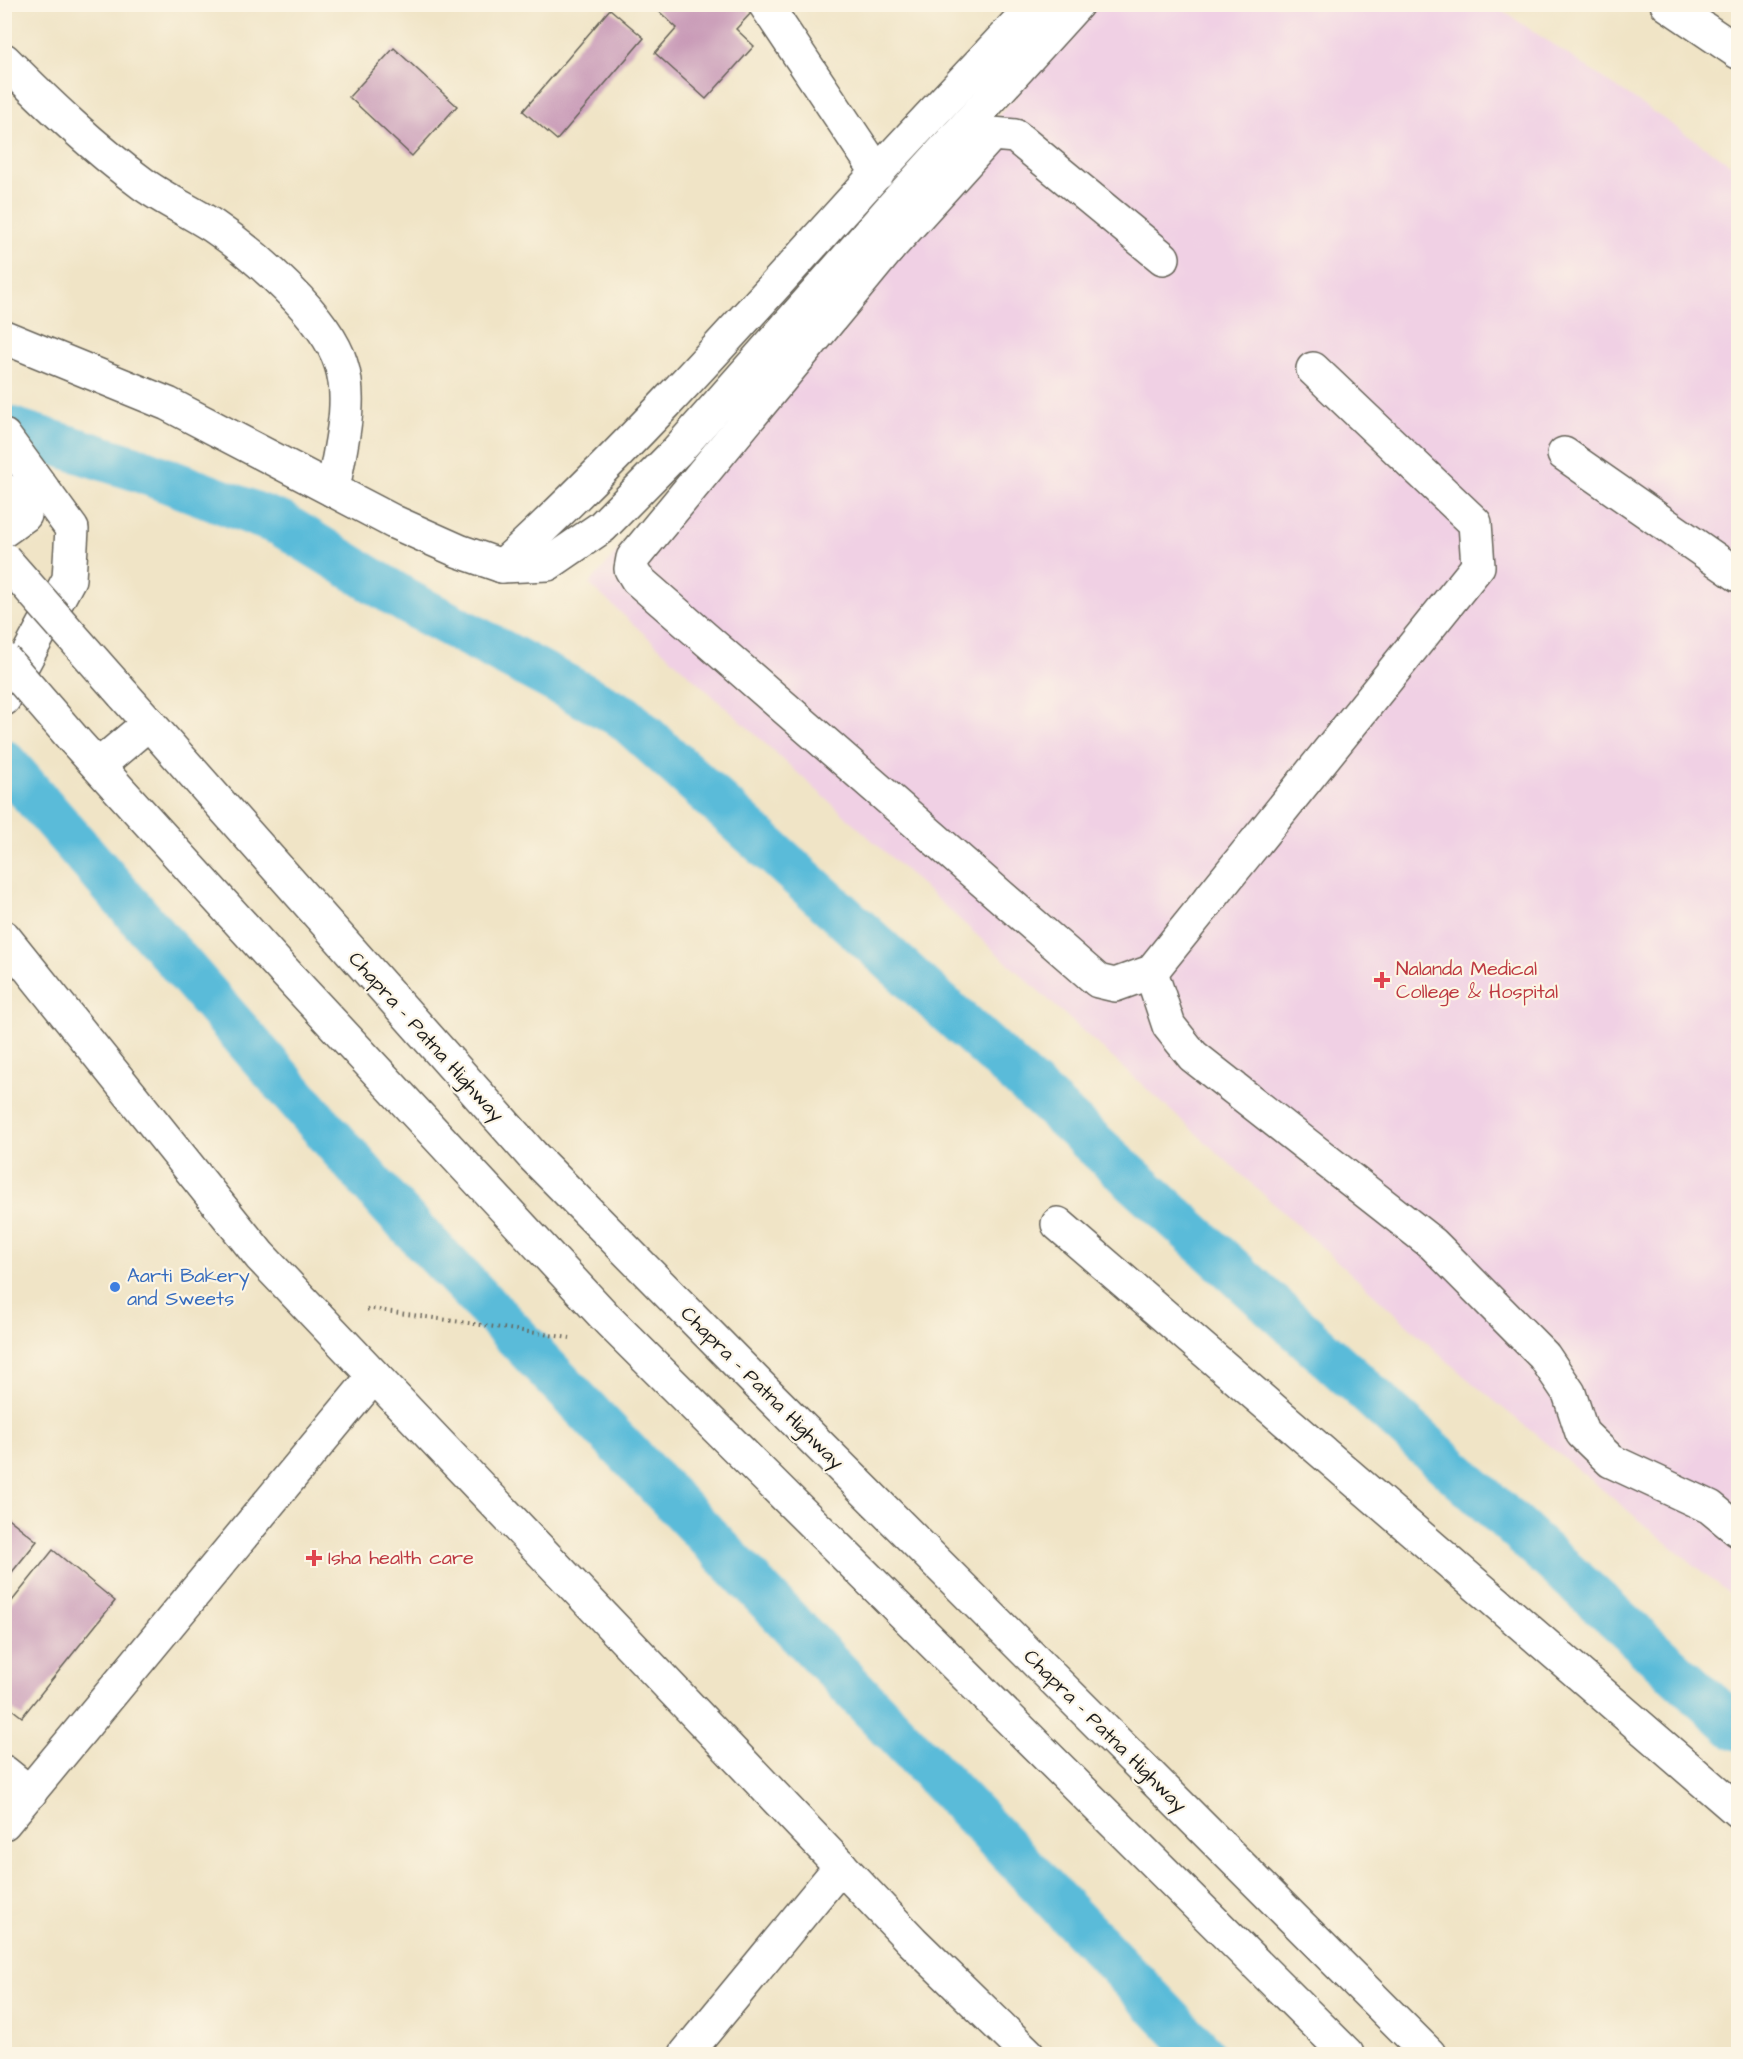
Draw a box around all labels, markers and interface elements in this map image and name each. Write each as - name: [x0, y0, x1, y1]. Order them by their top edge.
- street label: Chapra - Patna Highway: [341, 946, 510, 1129]
- place label: Nalanda Medical College & Hospital: [1396, 955, 1558, 1007]
- marker: Nalanda Medical College & Hospital: [1373, 971, 1391, 989]
- place label: Aarti Bakery and Sweets: [127, 1262, 250, 1313]
- marker: Aarti Bakery and Sweets: [108, 1280, 122, 1294]
- street label: Chapra - Patna Highway: [673, 1300, 850, 1477]
- place label: Isha health care: [328, 1544, 474, 1572]
- marker: Isha health care: [305, 1549, 323, 1567]
- street label: Chapra - Patna Highway: [1016, 1643, 1193, 1820]

